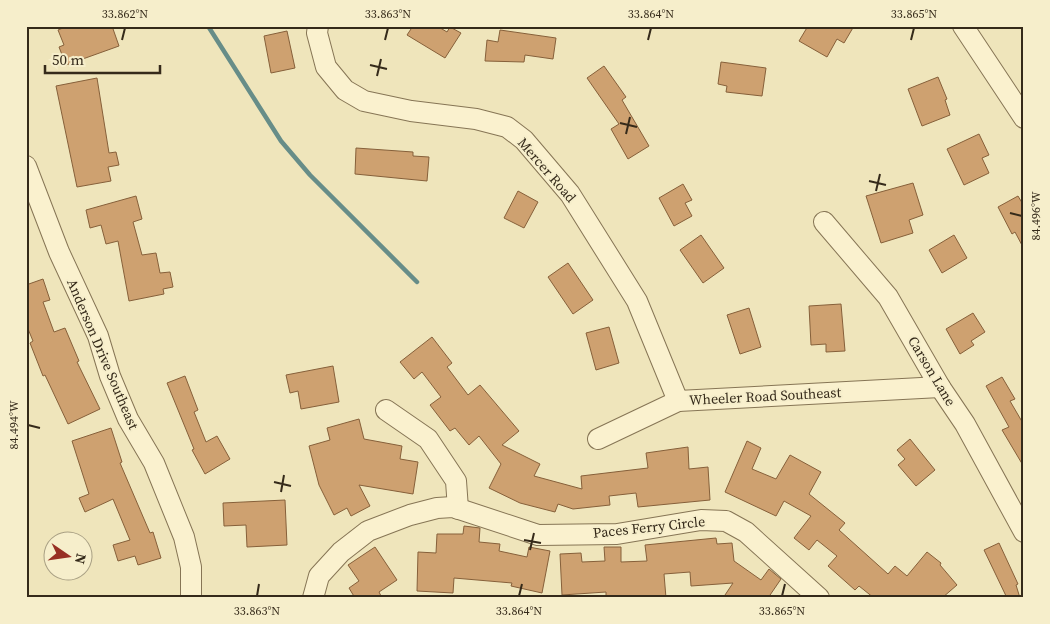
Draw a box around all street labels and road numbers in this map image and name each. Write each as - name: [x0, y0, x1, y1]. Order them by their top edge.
- street label: Mercer Road: [513, 133, 581, 207]
- street label: Anderson Drive Southeast: [62, 276, 144, 433]
- street label: Carson Lane: [903, 332, 961, 410]
- street label: Wheeler Road Southeast: [689, 382, 842, 410]
- street label: Paces Ferry Circle: [592, 511, 706, 543]

